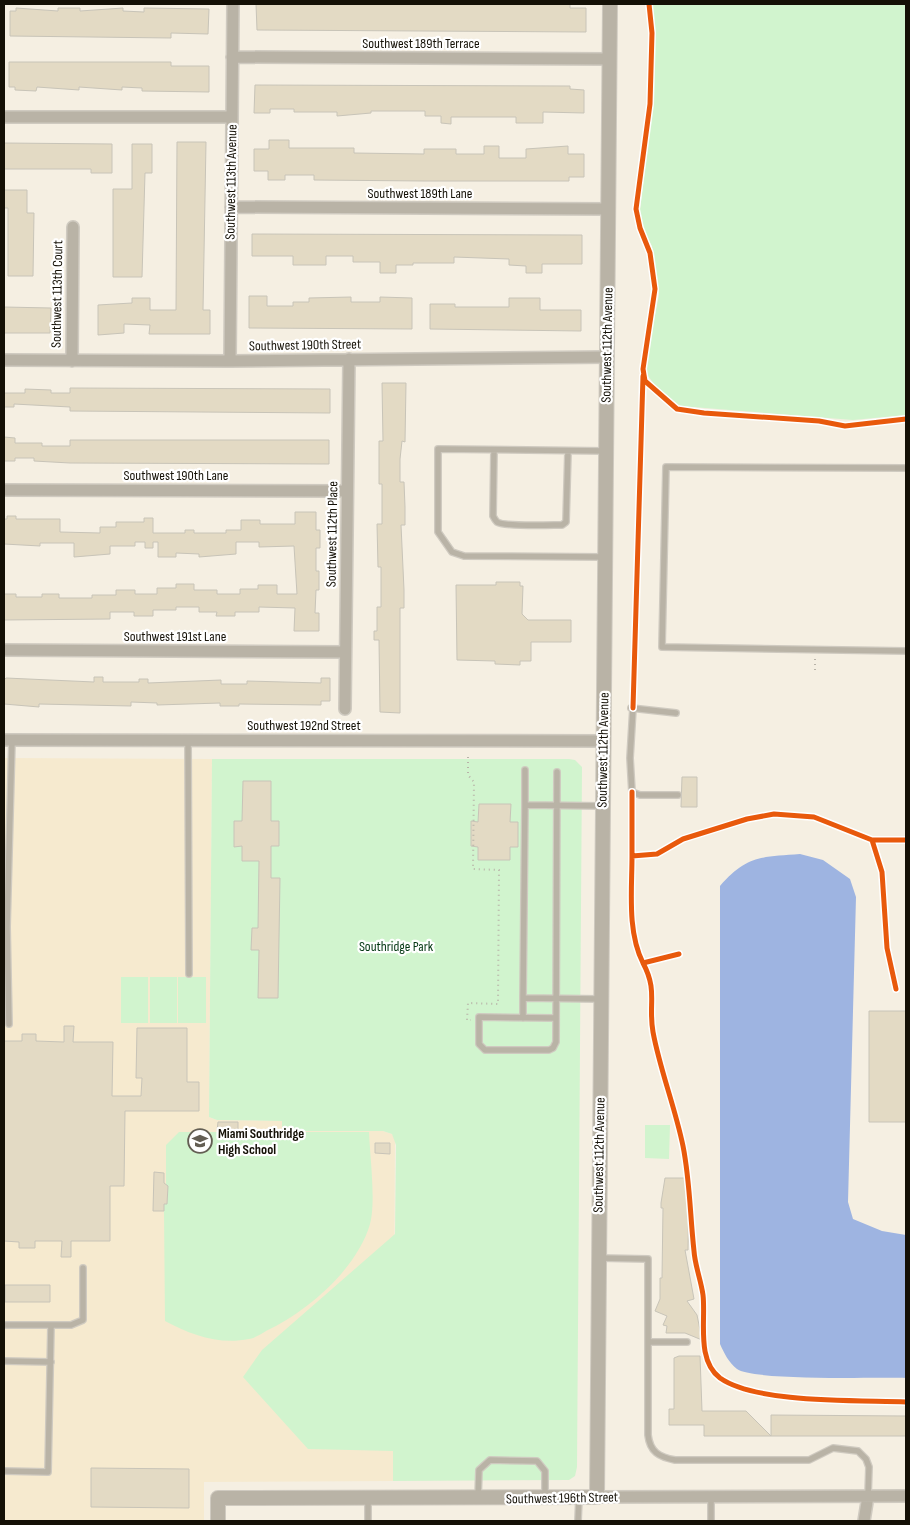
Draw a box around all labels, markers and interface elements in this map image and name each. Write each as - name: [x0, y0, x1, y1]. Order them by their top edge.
- street label: Southwest 189th Terrace: [362, 35, 480, 52]
- street label: Southwest 113th Avenue: [221, 124, 241, 240]
- street label: Southwest 189th Lane: [368, 185, 472, 202]
- street label: Southwest 113th Court: [48, 240, 66, 348]
- street label: Southwest 112th Avenue: [597, 287, 617, 403]
- street label: Southwest 190th Street: [249, 336, 361, 354]
- street label: Southwest 190th Lane: [124, 467, 228, 484]
- street label: Southwest 112th Place: [323, 481, 341, 587]
- street label: Southwest 191st Lane: [124, 628, 226, 645]
- street label: Southwest 112th Avenue: [593, 692, 613, 808]
- street label: Southwest 192nd Street: [247, 717, 361, 734]
- park label: Southridge Park: [359, 938, 434, 955]
- street label: Southwest 112th Avenue: [589, 1097, 609, 1213]
- place label: Miami Southridge High School: [218, 1125, 304, 1158]
- school or university icon: Miami Southridge High School: [187, 1128, 213, 1154]
- street label: Southwest 196th Street: [506, 1489, 618, 1507]

